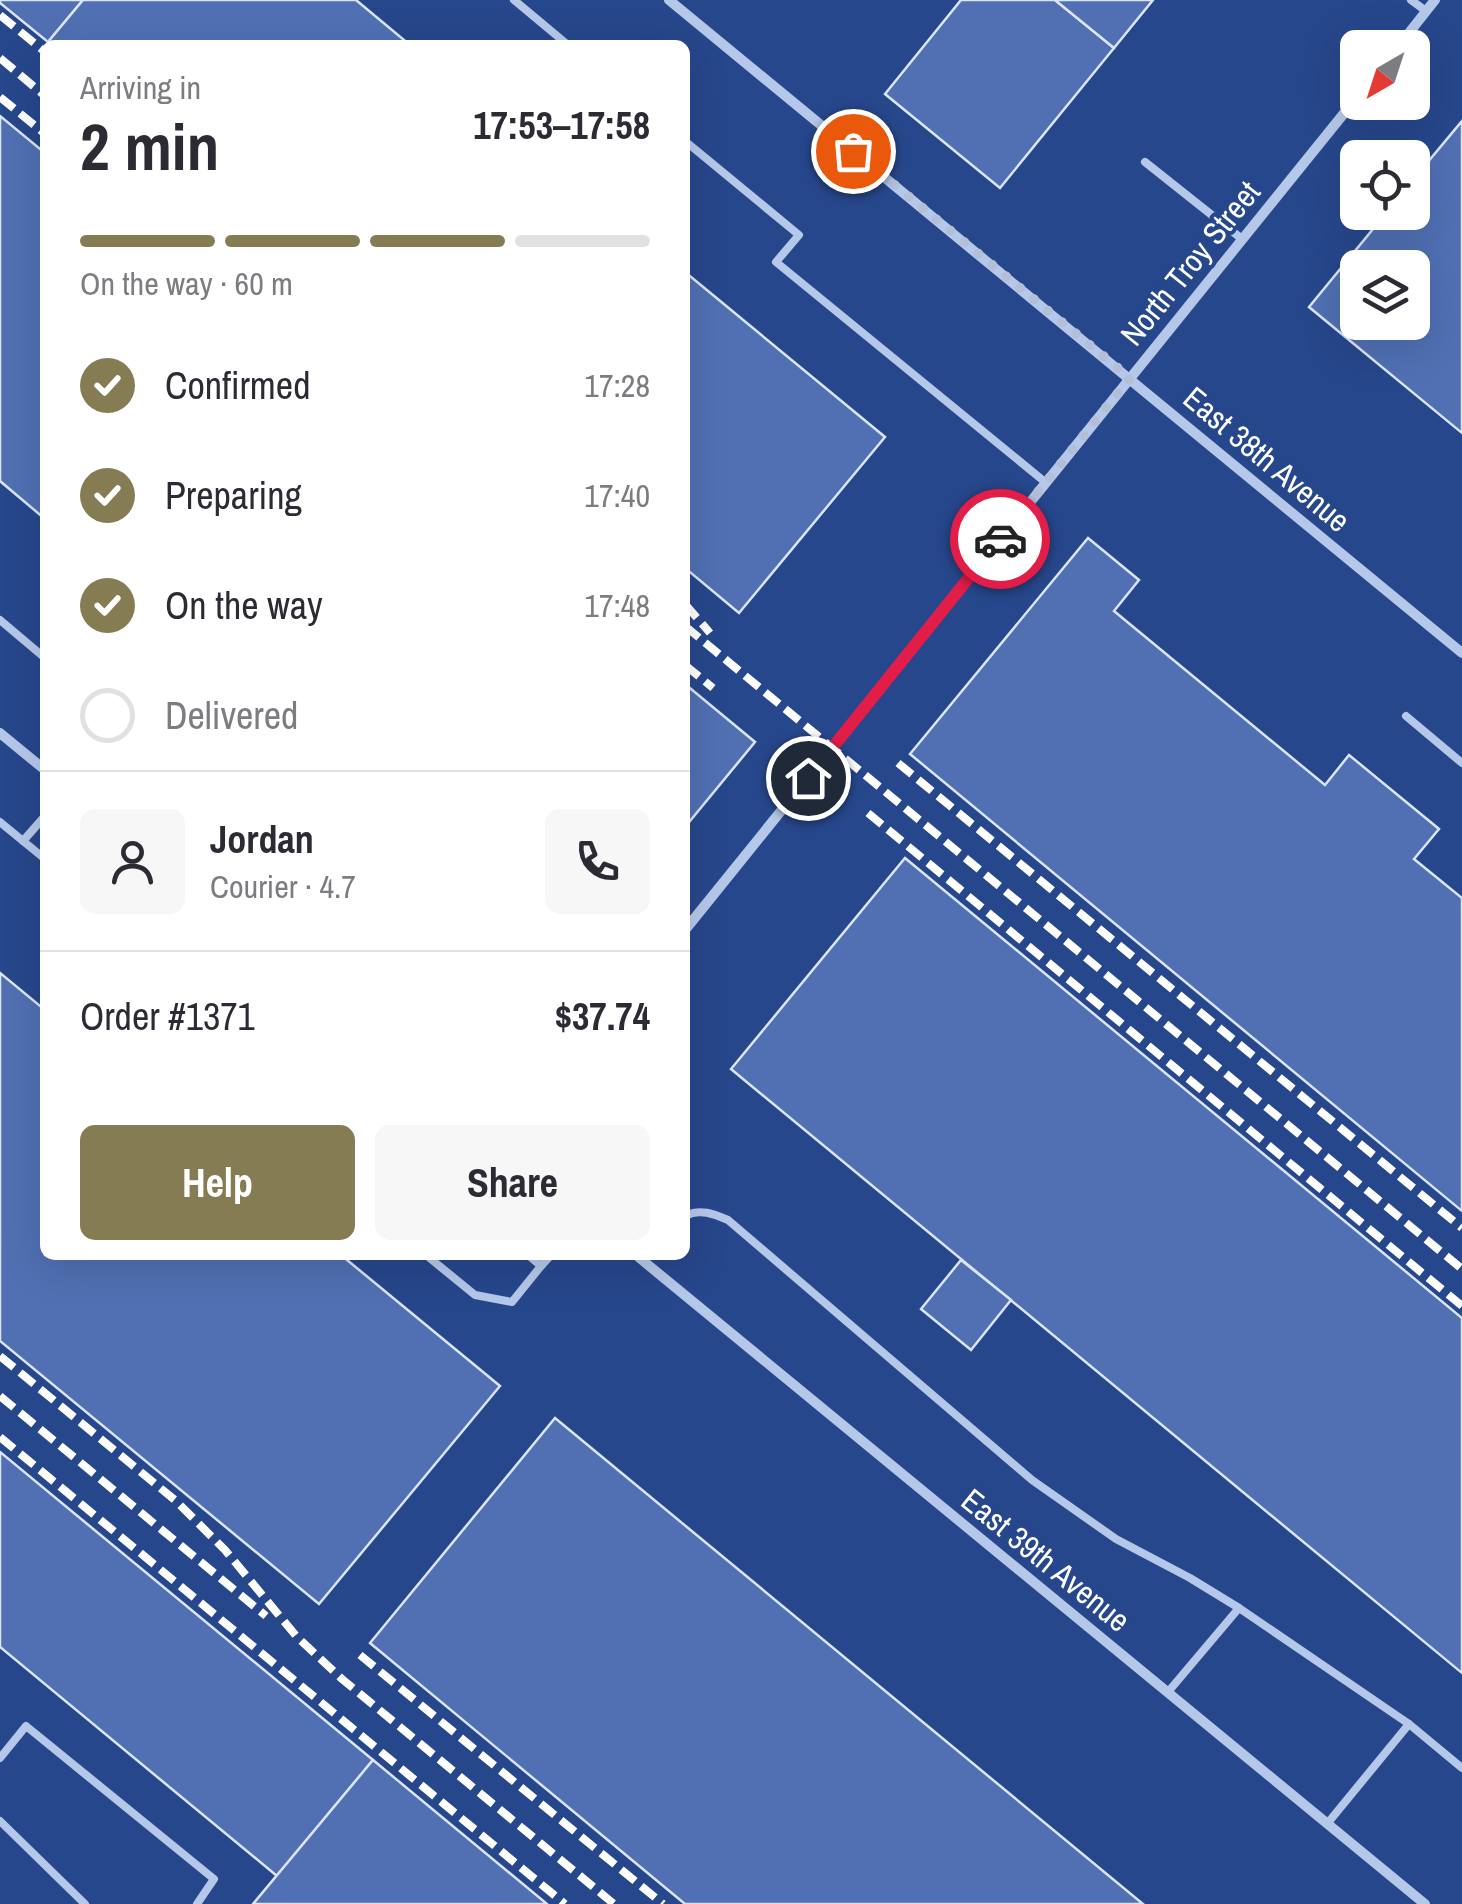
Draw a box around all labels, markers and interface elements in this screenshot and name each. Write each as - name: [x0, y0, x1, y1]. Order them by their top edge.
- north arrow: [1340, 30, 1430, 120]
- map controls: [1340, 30, 1430, 340]
- text: Arriving in: [80, 66, 201, 109]
- text: 17:53–17:58: [473, 100, 650, 151]
- text: 2 min: [80, 103, 219, 190]
- pin: [811, 109, 896, 194]
- icon: bag: [826, 124, 881, 179]
- button: locate: [1340, 140, 1430, 230]
- street label: North Troy Street: [1110, 172, 1270, 354]
- button: layers: [1340, 250, 1430, 340]
- text: On the way · 60 m: [80, 262, 293, 305]
- icon: check: [80, 358, 135, 413]
- text: Confirmed: [165, 360, 310, 411]
- text: 17:28: [584, 364, 650, 407]
- street label: East 38th Avenue: [1175, 377, 1359, 541]
- icon: check: [80, 468, 135, 523]
- text: Preparing: [165, 470, 302, 521]
- text: 17:40: [584, 474, 650, 517]
- courier: [950, 489, 1050, 589]
- icon: car: [973, 512, 1028, 567]
- icon: check: [80, 578, 135, 633]
- text: On the way: [165, 580, 323, 631]
- text: 17:48: [584, 584, 650, 627]
- text: Delivered: [165, 690, 298, 741]
- pin: [766, 736, 851, 821]
- icon: home: [781, 751, 836, 806]
- button: person: [80, 809, 185, 914]
- button: phone: [545, 809, 650, 914]
- text: Jordan: [210, 814, 314, 865]
- text: Courier · 4.7: [210, 865, 356, 908]
- text: Order #1371: [80, 991, 255, 1042]
- text: $37.74: [555, 991, 650, 1042]
- button: Help: [80, 1125, 355, 1240]
- button: Share: [375, 1125, 650, 1240]
- street label: East 39th Avenue: [953, 1479, 1139, 1641]

